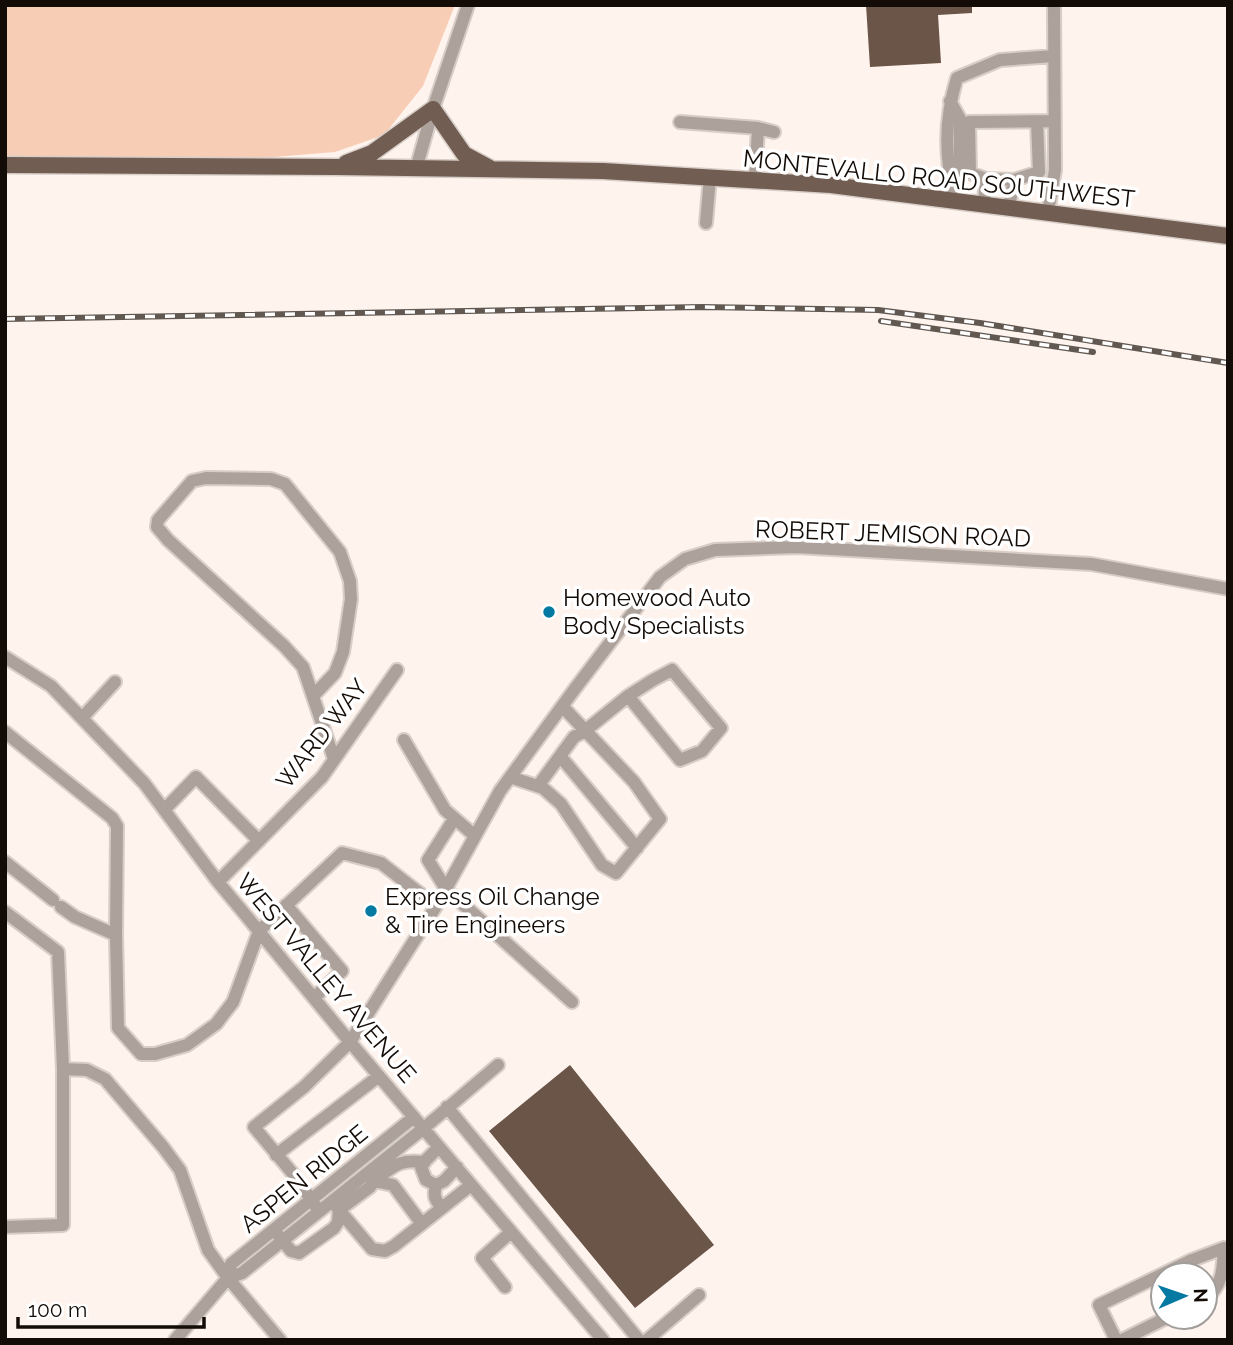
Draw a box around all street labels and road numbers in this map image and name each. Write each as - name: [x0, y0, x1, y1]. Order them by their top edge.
- street label: MONTEVALLO ROAD SOUTHWEST: [742, 143, 1137, 214]
- street label: ROBERT JEMISON ROAD: [755, 514, 1031, 553]
- street label: WARD WAY: [270, 673, 374, 794]
- street label: WEST VALLEY AVENUE: [230, 867, 422, 1088]
- street label: ASPEN RIDGE: [234, 1118, 373, 1239]

